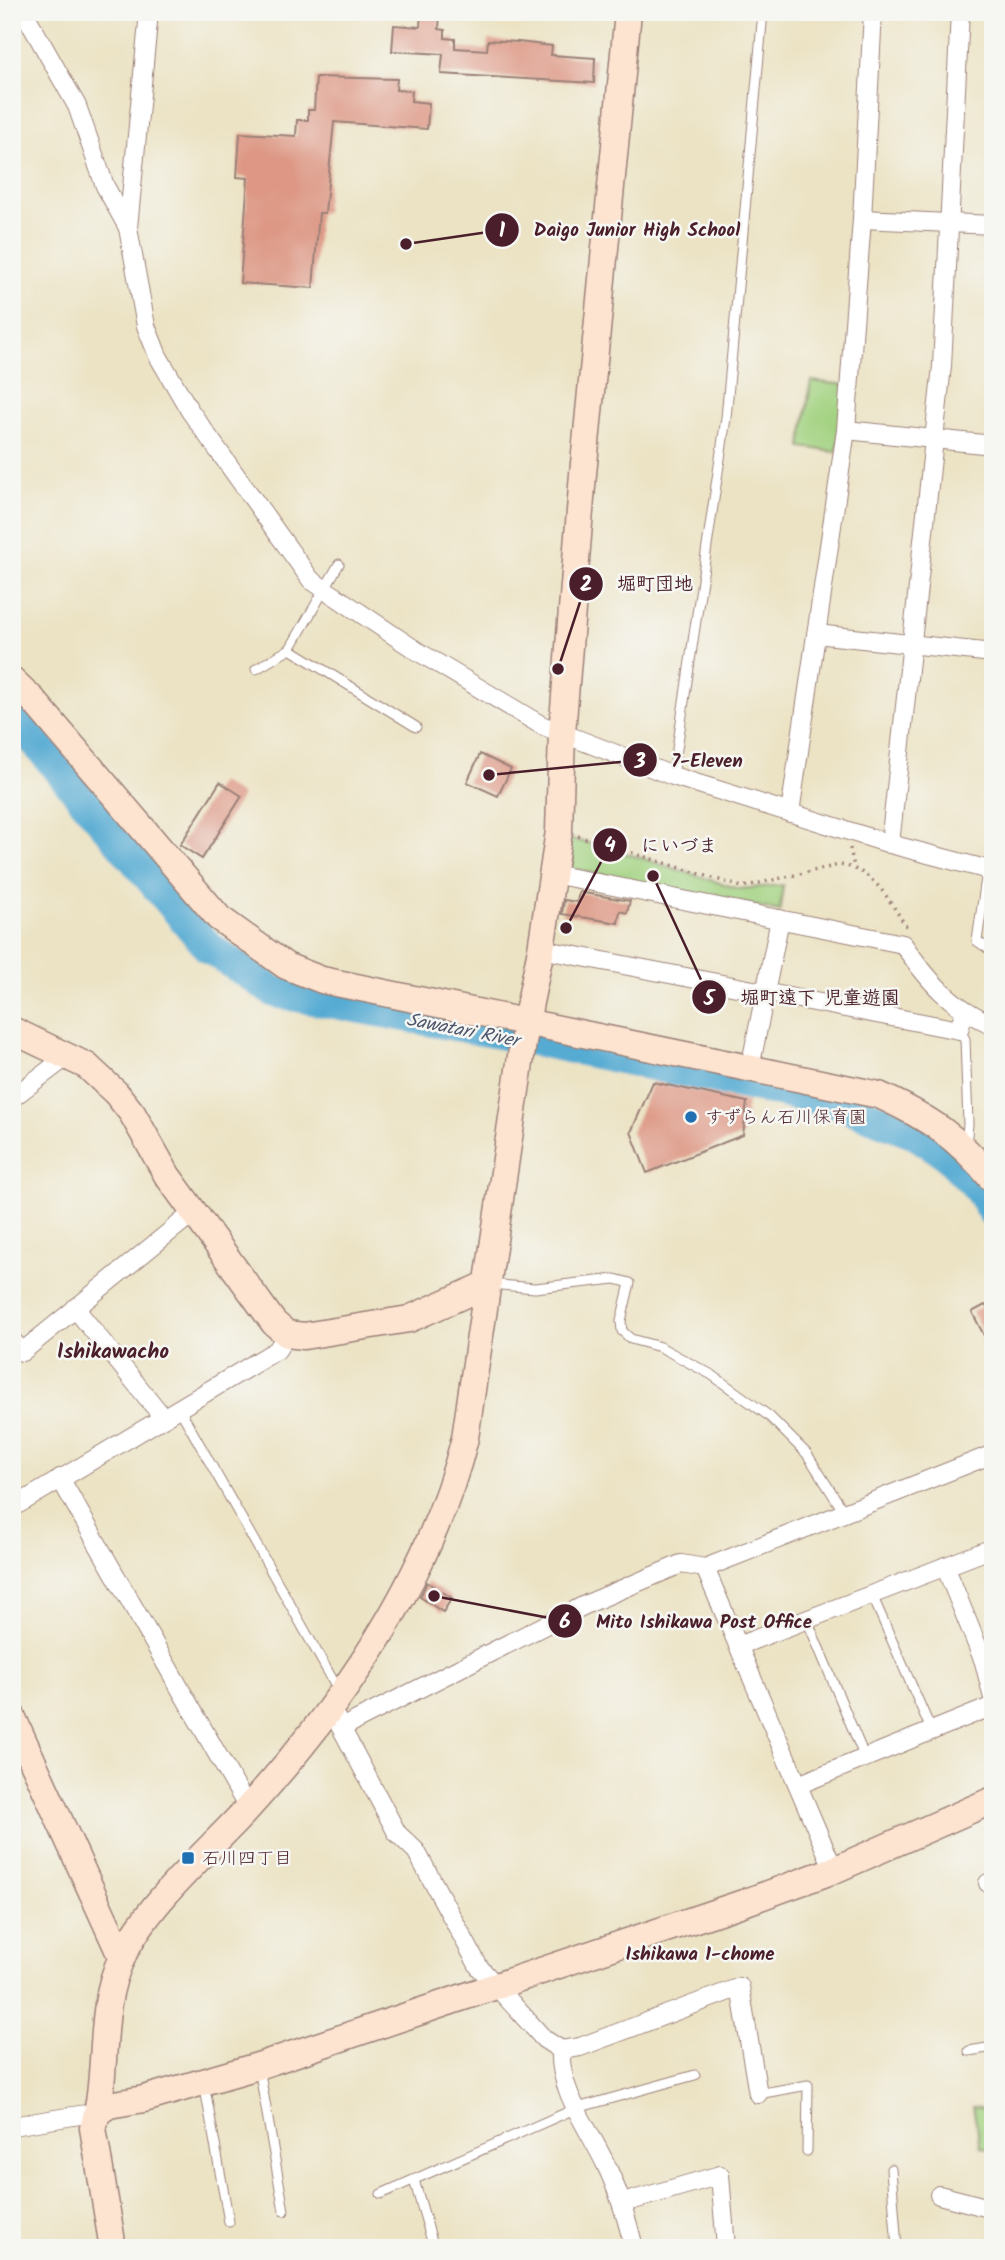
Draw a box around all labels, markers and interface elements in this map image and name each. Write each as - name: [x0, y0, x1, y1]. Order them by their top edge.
- callout: Daigo Junior High School: [485, 210, 754, 250]
- text: 1: [499, 215, 506, 248]
- text: Daigo Junior High School: [534, 216, 741, 246]
- callout: 堀町団地: [568, 564, 707, 604]
- text: 2: [580, 569, 592, 602]
- text: 堀町団地: [617, 570, 693, 600]
- callout: 7-Eleven: [622, 740, 757, 780]
- text: 3: [633, 746, 646, 779]
- text: 7-Eleven: [671, 747, 743, 777]
- callout: にいづま: [592, 825, 731, 865]
- text: 4: [604, 830, 616, 863]
- text: にいづま: [641, 832, 717, 862]
- callout: 堀町遠下 児童遊園: [691, 977, 914, 1017]
- text: 5: [703, 983, 717, 1016]
- text: 堀町遠下 児童遊園: [740, 984, 900, 1014]
- water label: Sawatari River: [404, 1005, 525, 1057]
- place label: すずらん石川保育園: [705, 1104, 867, 1133]
- marker: すずらん石川保育園: [683, 1109, 699, 1125]
- district label: Ishikawacho: [57, 1336, 169, 1369]
- callout: Mito Ishikawa Post Office: [547, 1601, 826, 1641]
- text: 6: [559, 1606, 571, 1639]
- text: Mito Ishikawa Post Office: [596, 1608, 812, 1638]
- place label: 石川四丁目: [202, 1845, 292, 1874]
- marker: 石川四丁目: [180, 1850, 196, 1866]
- district label: Ishikawa 1-chome: [625, 1940, 775, 1970]

